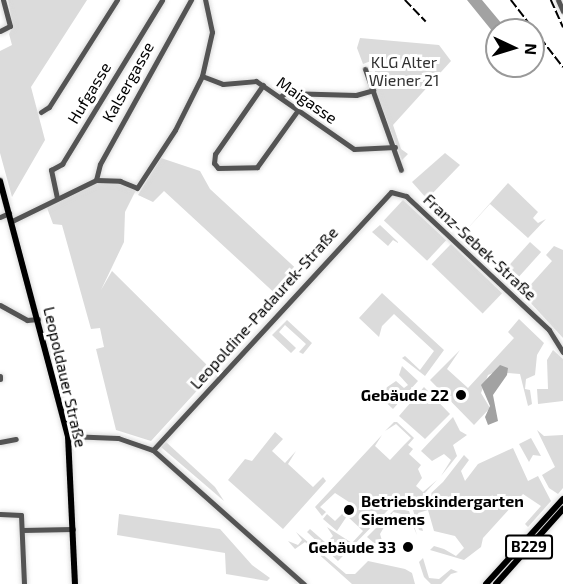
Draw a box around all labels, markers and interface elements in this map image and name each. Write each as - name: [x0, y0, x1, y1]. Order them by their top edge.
- north arrow: [485, 18, 545, 78]
- street label: Kalsergasse: [98, 39, 158, 125]
- text: N: [522, 43, 541, 56]
- park label: KLG Alter Wiener 21: [369, 52, 439, 90]
- street label: Hufgasse: [63, 59, 115, 127]
- street label: Maigasse: [273, 72, 341, 128]
- street label: Franz-Sebek-Straße: [420, 190, 540, 304]
- street label: Leopoldine-Padaurek-Straße: [186, 223, 342, 393]
- street label: Leopoldauer Straße: [39, 305, 91, 449]
- place label: Gebäude 22: [361, 385, 449, 405]
- marker: Gebäude 22: [454, 388, 468, 402]
- place label: Betriebskindergarten Siemens: [361, 491, 524, 529]
- marker: Betriebskindergarten Siemens: [342, 503, 356, 517]
- road number: B229: [505, 535, 553, 559]
- place label: Gebäude 33: [308, 537, 396, 557]
- marker: Gebäude 33: [401, 540, 415, 554]

